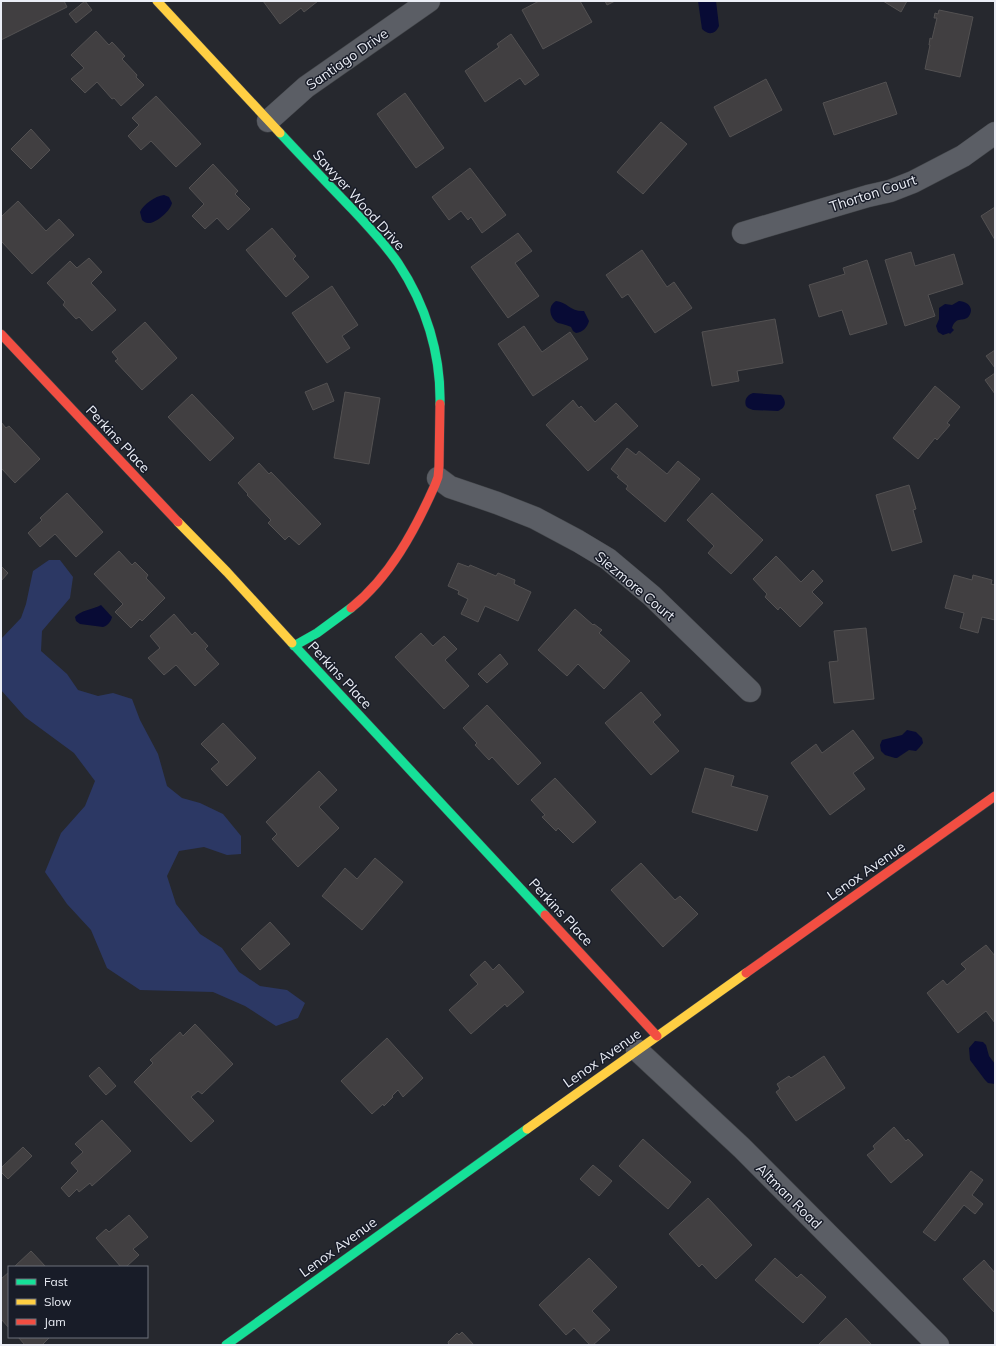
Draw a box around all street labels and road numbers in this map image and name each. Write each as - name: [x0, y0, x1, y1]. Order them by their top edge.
- street label: Santiago Drive: [303, 24, 391, 94]
- street label: Sawyer Wood Drive: [309, 146, 409, 254]
- street label: Thorton Court: [827, 170, 919, 216]
- street label: Perkins Place: [82, 401, 154, 477]
- street label: Siezmore Court: [591, 547, 679, 625]
- street label: Perkins Place: [304, 637, 376, 713]
- street label: Lenox Avenue: [824, 837, 908, 905]
- street label: Perkins Place: [525, 874, 597, 950]
- street label: Lenox Avenue: [560, 1024, 644, 1092]
- street label: Altman Road: [752, 1159, 826, 1233]
- street label: Lenox Avenue: [296, 1213, 380, 1281]

